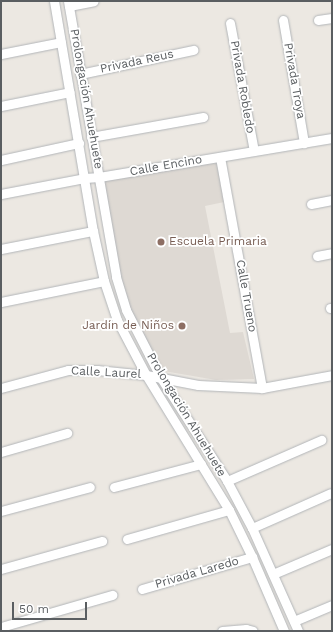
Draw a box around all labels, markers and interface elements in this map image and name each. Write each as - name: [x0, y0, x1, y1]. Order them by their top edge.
- street label: Prolongación Ahuehuete: [67, 28, 105, 170]
- street label: Privada Robledo: [227, 39, 257, 135]
- street label: Privada Troya: [280, 42, 308, 120]
- street label: Privada Reus: [99, 47, 175, 77]
- street label: Calle Encino: [129, 153, 203, 179]
- place label: Escuela Primaria: [169, 235, 267, 249]
- marker: Escuela Primaria: [156, 237, 166, 247]
- street label: Calle Trueno: [233, 258, 259, 334]
- place label: Jardín de Niños: [82, 319, 174, 333]
- marker: Jardín de Niños: [177, 321, 187, 331]
- street label: Prolongación Ahuehuete: [143, 350, 229, 480]
- street label: Calle Laurel: [71, 364, 141, 382]
- street label: Privada Laredo: [153, 554, 241, 592]
- scale bar: [14, 594, 89, 620]
- text: 50 m: [19, 602, 49, 616]

